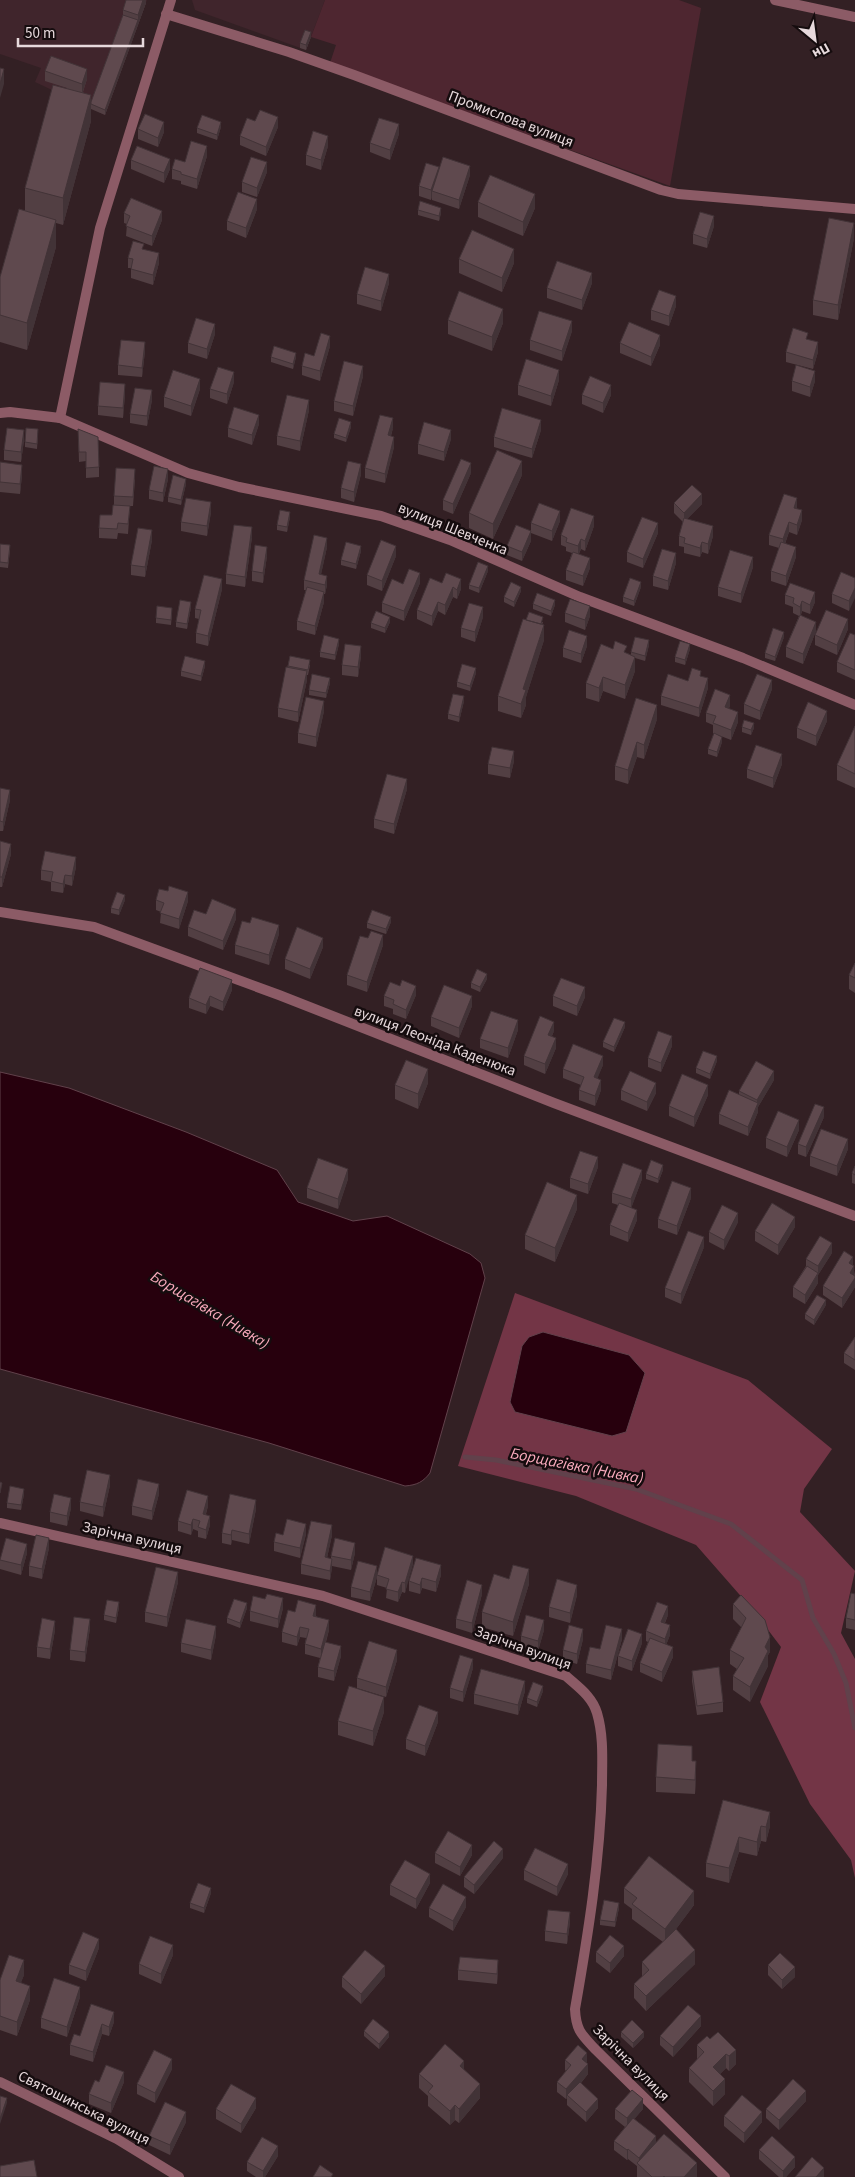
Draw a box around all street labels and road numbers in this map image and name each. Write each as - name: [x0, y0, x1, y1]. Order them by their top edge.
- street label: Промислова вулиця: [445, 85, 577, 153]
- street label: вулиця Шевченка: [395, 497, 511, 561]
- street label: вулиця Леоніда Каденюка: [351, 1000, 519, 1082]
- street label: Зарічна вулиця: [80, 1516, 184, 1560]
- street label: Зарічна вулиця: [472, 1621, 574, 1675]
- street label: Зарічна вулиця: [588, 2020, 674, 2106]
- street label: Святошинська вулиця: [14, 2066, 154, 2150]

